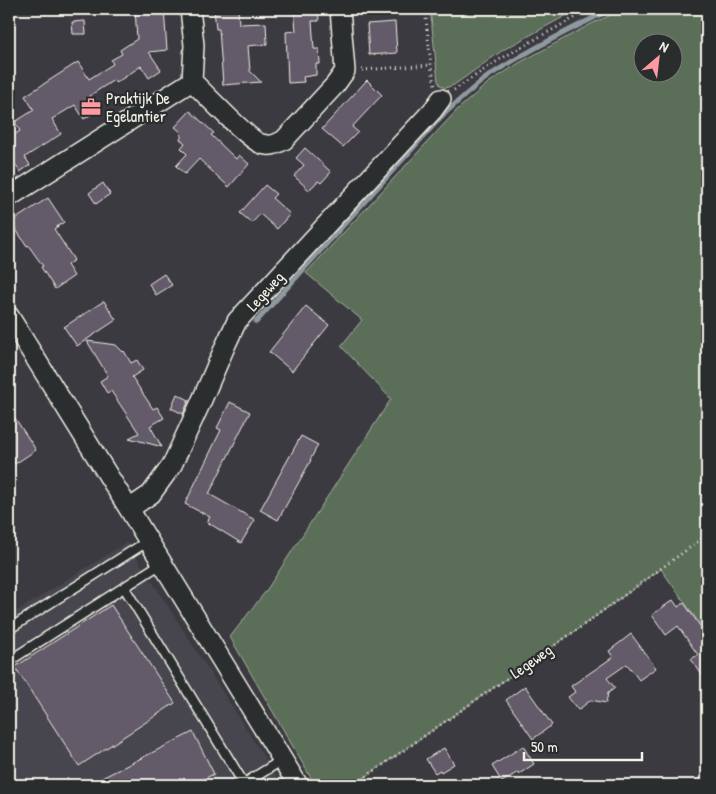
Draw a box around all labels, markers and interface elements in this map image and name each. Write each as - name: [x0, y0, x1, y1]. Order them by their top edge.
- north arrow: [634, 32, 684, 82]
- text: N: [657, 36, 673, 56]
- place label: Praktijk De Egelantier: [106, 87, 171, 127]
- office icon: Praktijk De Egelantier: [80, 96, 102, 118]
- street label: Legeweg: [241, 266, 289, 316]
- street label: Legeweg: [506, 639, 556, 683]
- scale bar: [524, 729, 641, 761]
- text: 50 m: [531, 736, 558, 757]

